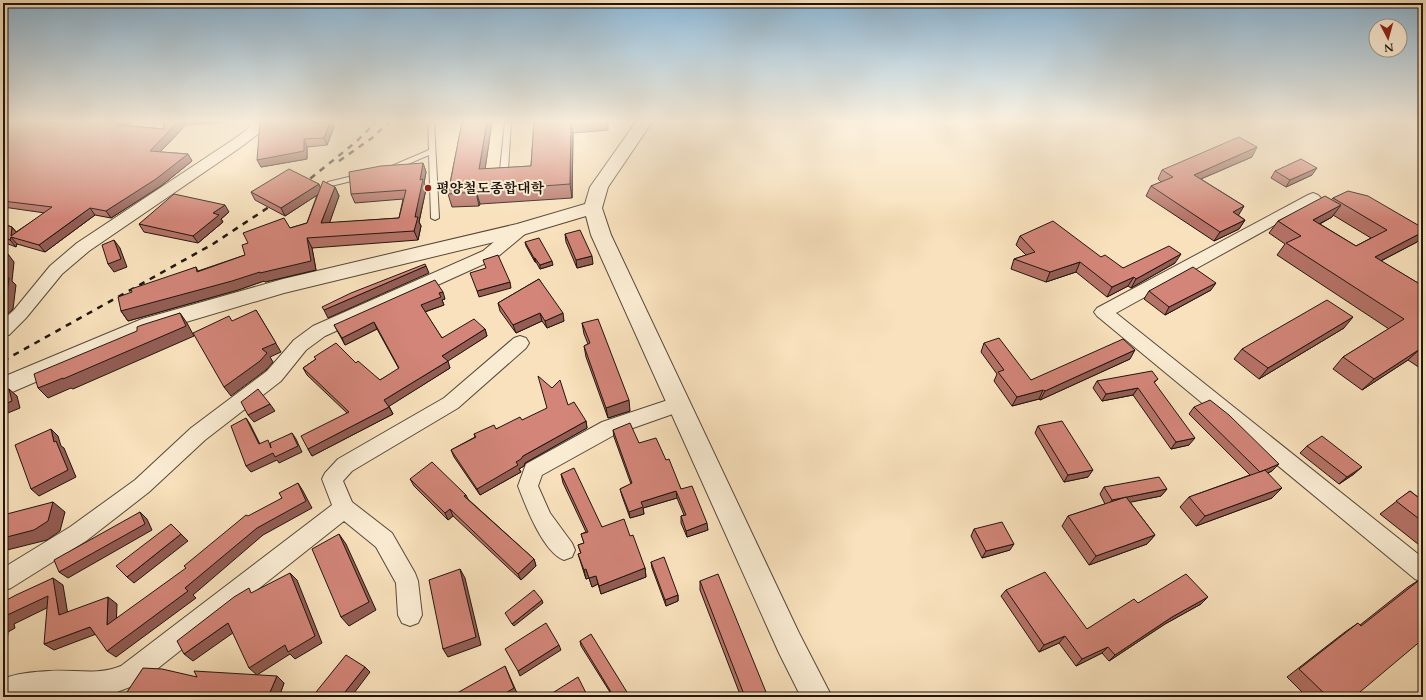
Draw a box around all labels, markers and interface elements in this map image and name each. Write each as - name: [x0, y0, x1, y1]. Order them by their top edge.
- north arrow: [1368, 18, 1408, 58]
- text: N: [1383, 39, 1395, 55]
- place label: 평양철도종합대학: [436, 179, 545, 198]
- marker: 평양철도종합대학: [423, 183, 433, 193]

